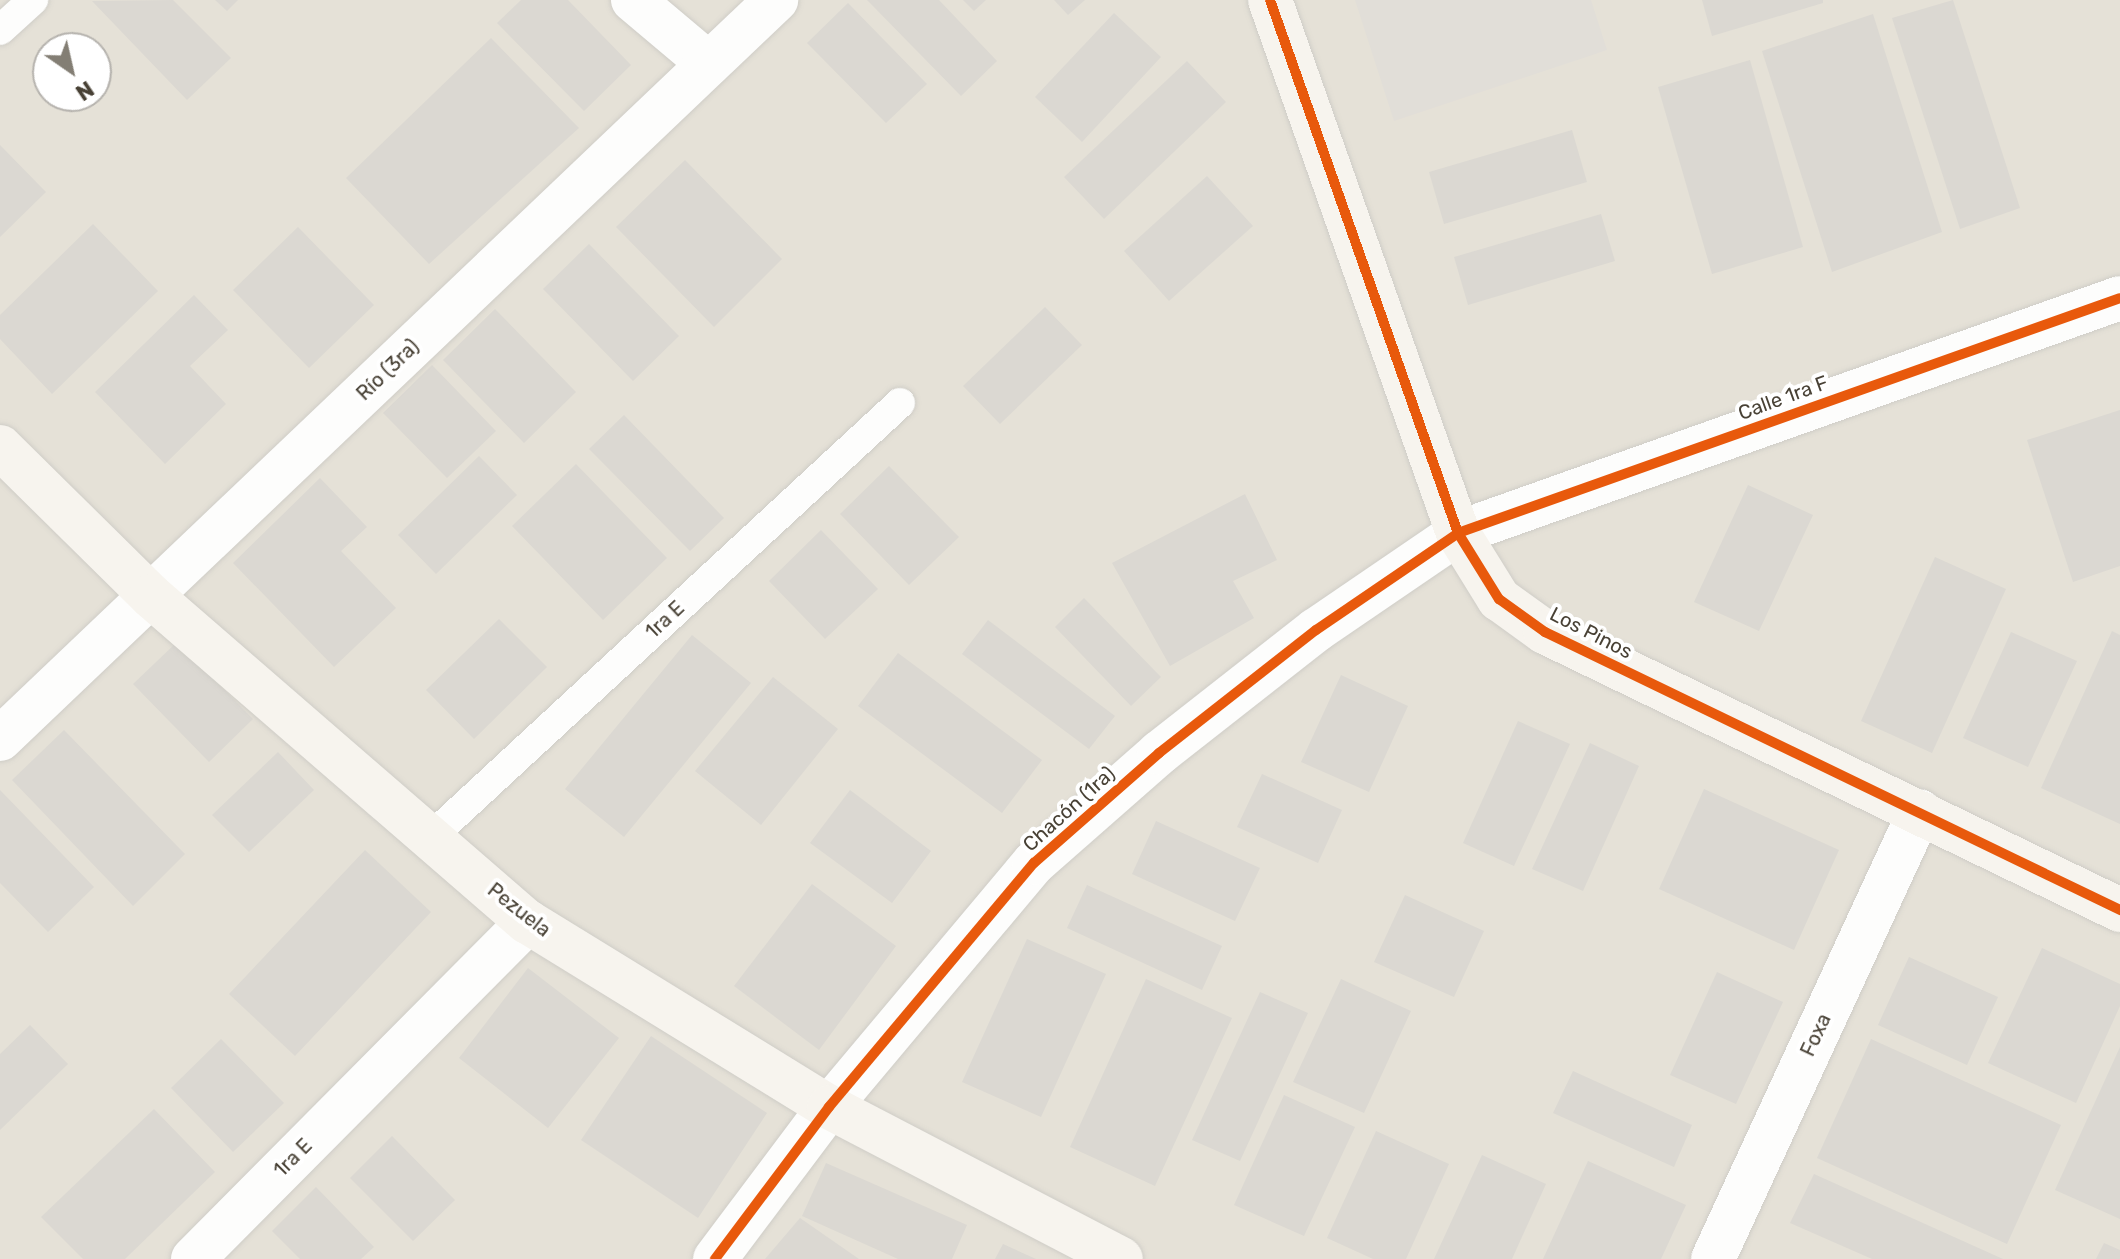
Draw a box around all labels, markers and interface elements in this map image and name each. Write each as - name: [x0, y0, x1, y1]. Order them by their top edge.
- north arrow: [32, 32, 112, 112]
- text: N: [70, 75, 99, 106]
- street label: Río (3ra): [352, 334, 424, 406]
- street label: Calle 1ra F: [1735, 371, 1831, 425]
- street label: 1ra E: [641, 596, 689, 644]
- street label: Los Pinos: [1546, 602, 1636, 664]
- street label: Chacón (1ra): [1018, 762, 1120, 856]
- street label: Pezuela: [483, 878, 555, 942]
- street label: Foxa: [1796, 1010, 1836, 1060]
- street label: 1ra E: [269, 1134, 317, 1182]

